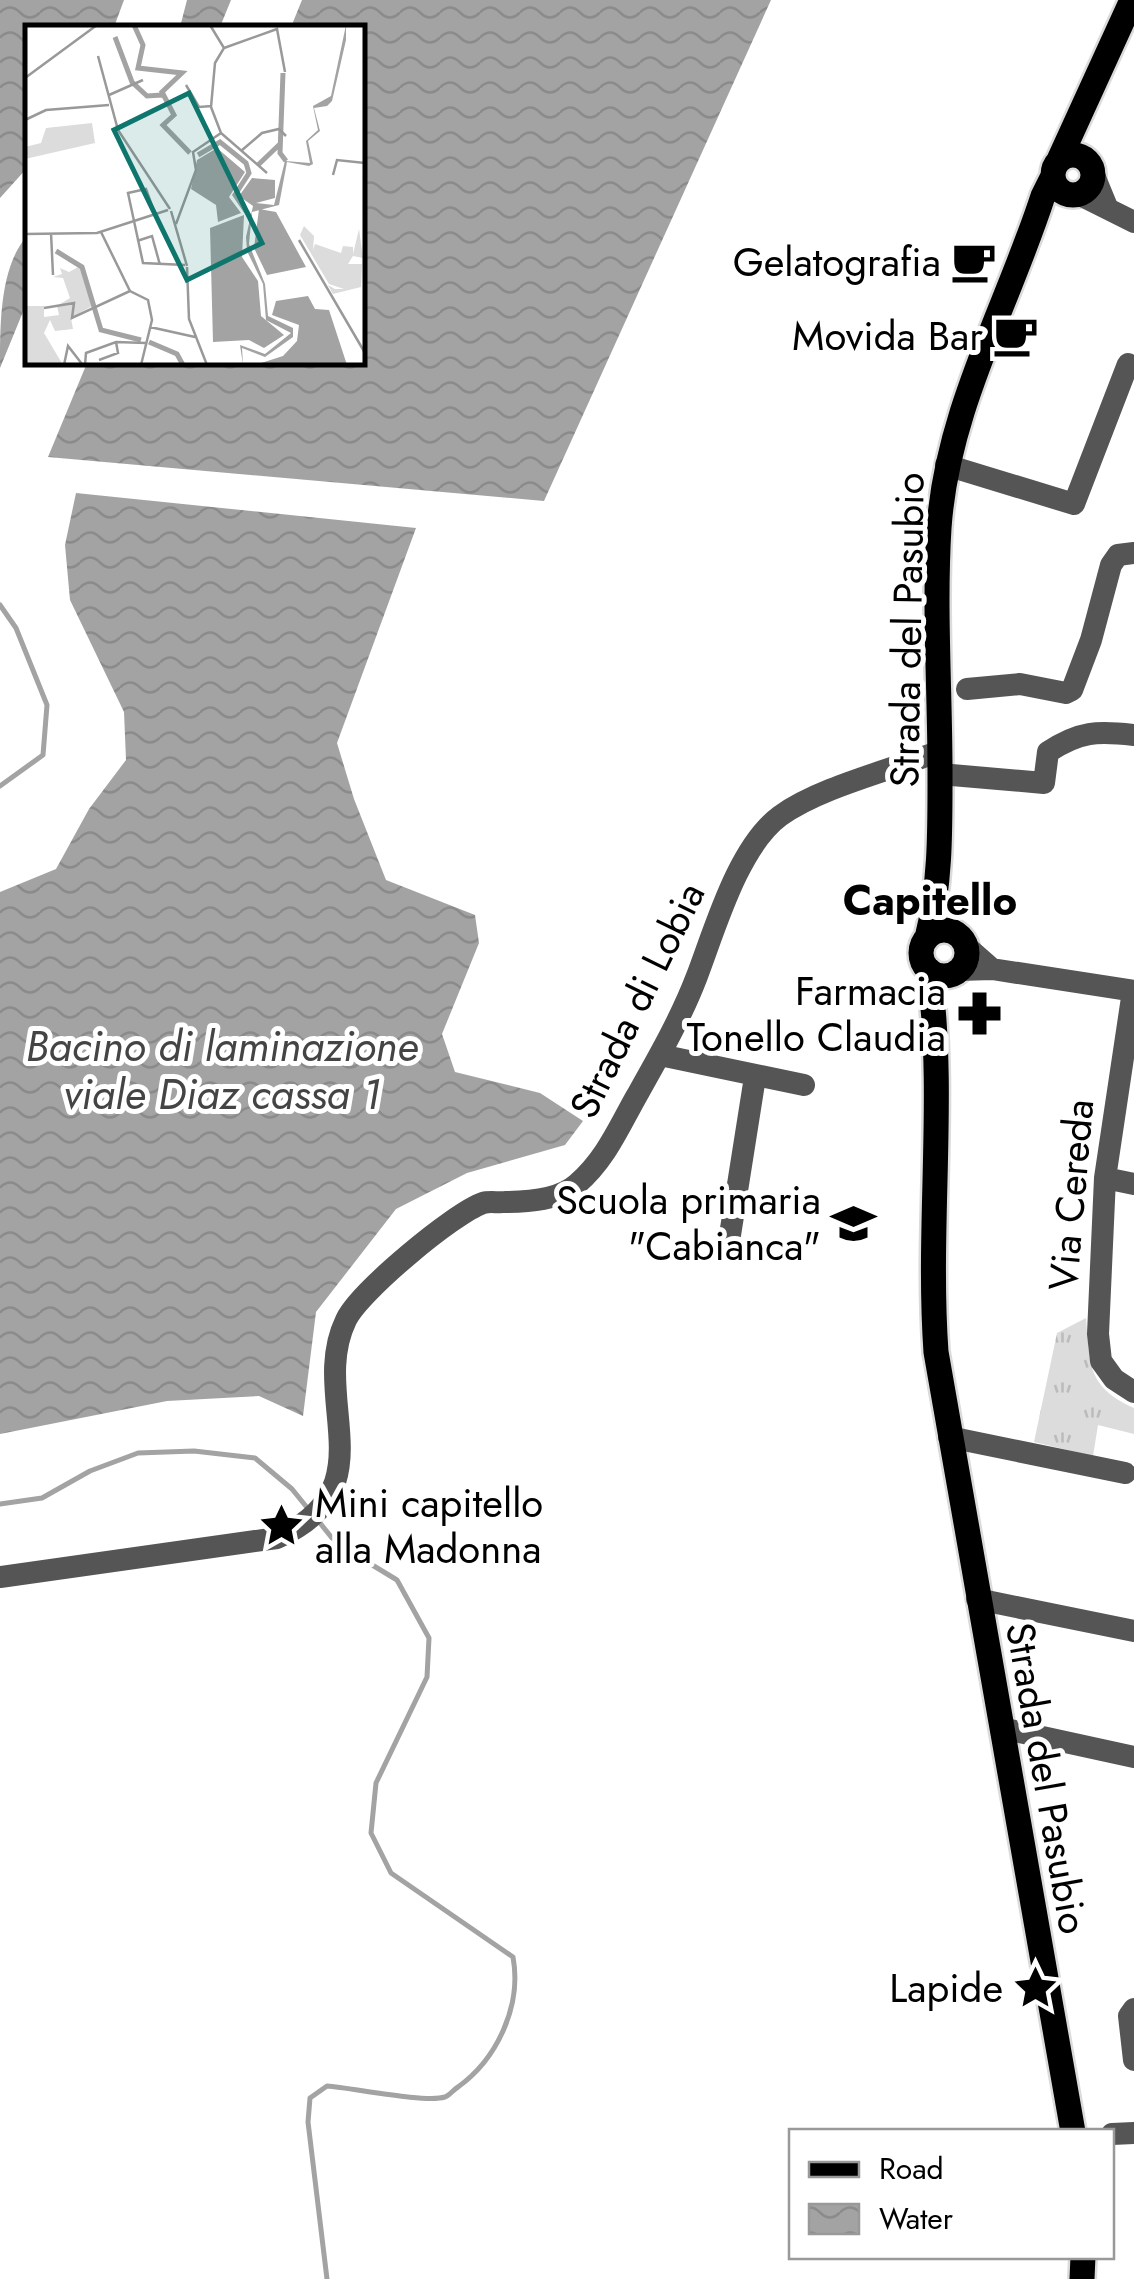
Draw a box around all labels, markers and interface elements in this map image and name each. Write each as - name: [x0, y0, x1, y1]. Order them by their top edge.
- inset map: [25, 25, 365, 365]
- place label: Gelatografia: [733, 233, 941, 291]
- cafe icon: Gelatografia: [950, 238, 998, 286]
- place label: Movida Bar: [792, 307, 983, 365]
- cafe icon: Movida Bar: [992, 312, 1040, 360]
- street label: Strada del Pasubio: [875, 472, 939, 788]
- district label: Capitello: [843, 870, 1017, 931]
- street label: Strada di Lobia: [555, 872, 719, 1128]
- place label: Farmacia Tonello Claudia: [686, 962, 946, 1066]
- pharmacy icon: Farmacia Tonello Claudia: [955, 990, 1003, 1038]
- water label: Bacino di laminazione viale Diaz cassa 1: [26, 1016, 418, 1125]
- street label: Via Cereda: [1034, 1097, 1108, 1293]
- place label: Scuola primaria "Cabianca": [556, 1171, 821, 1275]
- school or university icon: Scuola primaria "Cabianca": [830, 1199, 878, 1247]
- place label: Mini capitello alla Madonna: [315, 1474, 543, 1578]
- place icon: Mini capitello alla Madonna: [258, 1502, 306, 1550]
- street label: Strada del Pasubio: [991, 1618, 1103, 1938]
- place label: Lapide: [889, 1959, 1003, 2017]
- place icon: Lapide: [1012, 1964, 1060, 2012]
- legend: [789, 2129, 1114, 2259]
- text: Road: [879, 2147, 944, 2190]
- text: Water: [879, 2197, 954, 2240]

